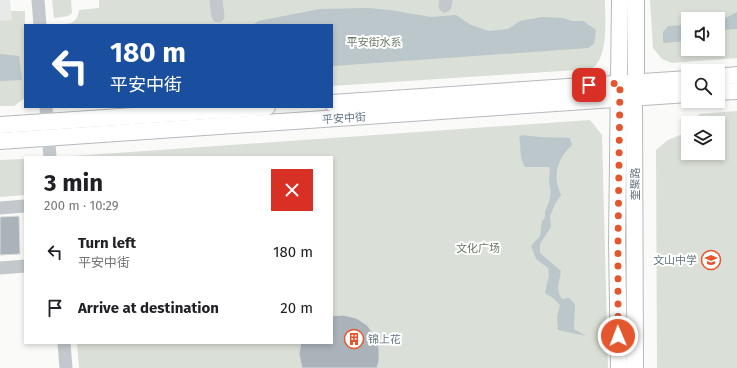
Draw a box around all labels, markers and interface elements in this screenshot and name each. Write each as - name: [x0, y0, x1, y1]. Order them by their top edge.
- map controls: [681, 12, 725, 160]
- button: sound: [681, 12, 725, 56]
- text: 180 m: [110, 36, 186, 69]
- park label: 平安街水系: [347, 36, 402, 49]
- icon: left: [44, 40, 96, 92]
- button: search: [681, 64, 725, 108]
- pin: [572, 68, 606, 102]
- text: 平安中街: [110, 74, 182, 96]
- icon: arrive: [578, 74, 600, 96]
- street label: 平安中街: [322, 110, 366, 127]
- button: layers: [681, 116, 725, 160]
- street label: 奎聚路: [629, 168, 642, 201]
- text: 3 min: [44, 169, 103, 197]
- button: close: [271, 169, 313, 211]
- text: 200 m · 10:29: [44, 198, 119, 213]
- text: Turn left: [78, 234, 136, 252]
- icon: left: [44, 241, 66, 263]
- park label: 文化广场: [456, 242, 500, 255]
- text: 180 m: [273, 243, 313, 261]
- school or university icon: 文山中学: [700, 249, 722, 271]
- place label: 文山中学: [653, 254, 697, 267]
- text: 平安中街: [78, 255, 130, 270]
- icon: arrive: [44, 297, 66, 319]
- text: Arrive at destination: [78, 299, 219, 317]
- text: 20 m: [280, 299, 313, 317]
- position arrow: [597, 315, 639, 357]
- building icon: 锦上花: [343, 328, 365, 350]
- place label: 锦上花: [368, 333, 401, 346]

